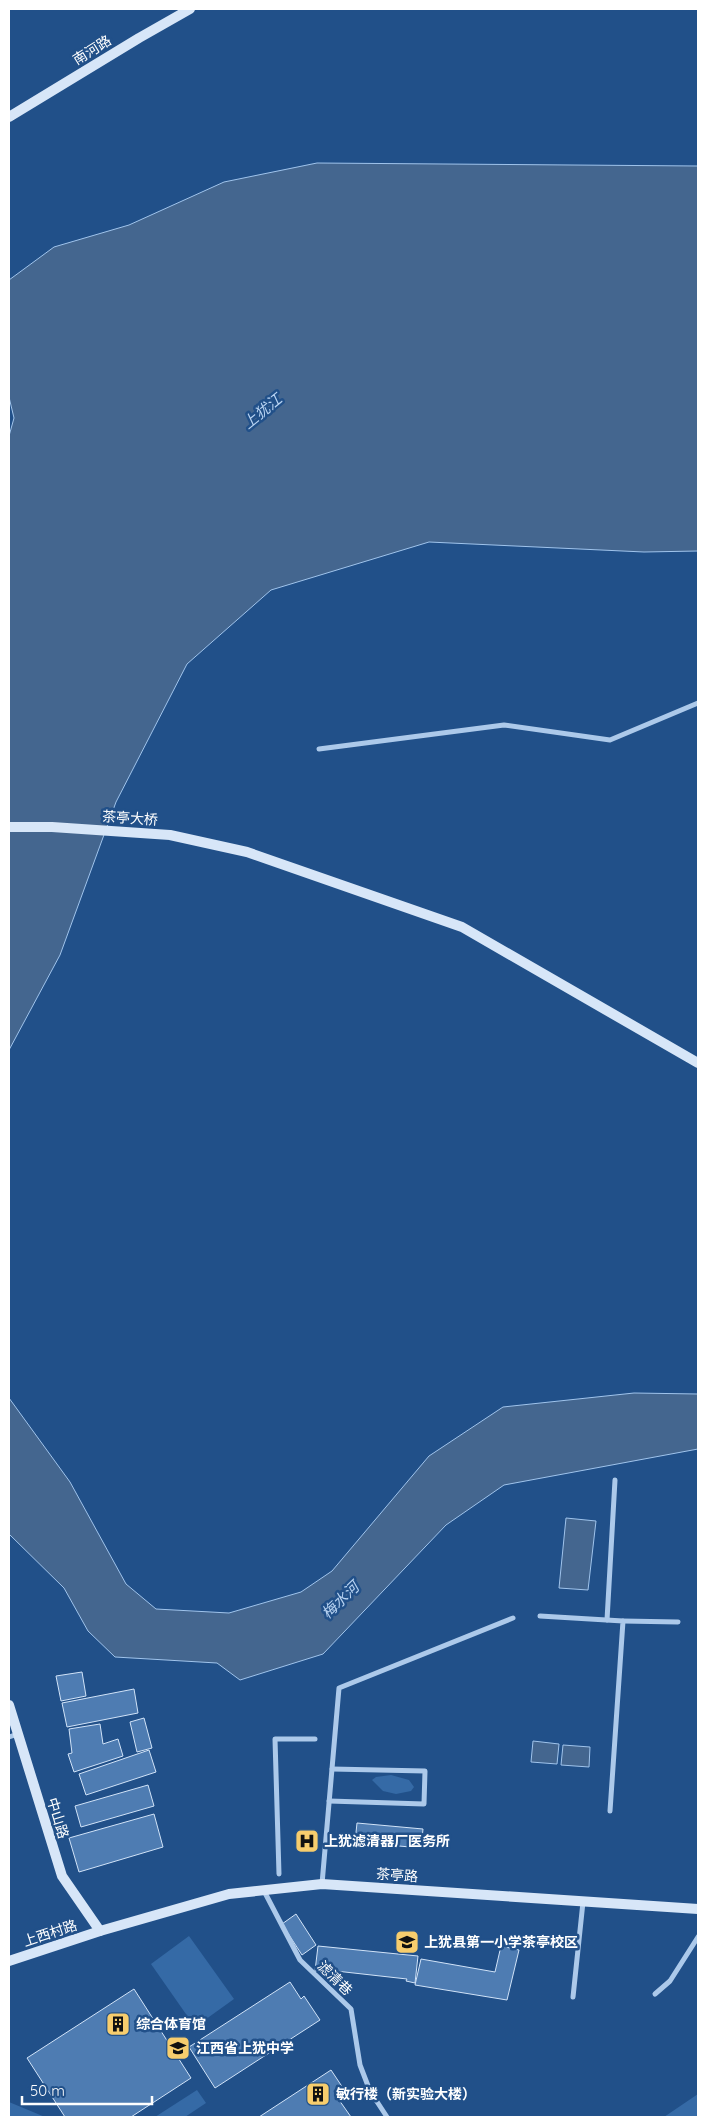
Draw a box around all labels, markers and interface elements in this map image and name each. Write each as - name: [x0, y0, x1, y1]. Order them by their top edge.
- street label: 南河路: [69, 31, 115, 69]
- water label: 上犹江: [239, 388, 287, 433]
- street label: 茶亭大桥: [101, 807, 159, 829]
- water label: 梅水河: [317, 1575, 365, 1622]
- street label: 中山路: [43, 1795, 73, 1841]
- hospital icon: 上犹滤清器厂医务所: [294, 1828, 320, 1854]
- place label: 上犹滤清器厂医务所: [324, 1832, 450, 1850]
- street label: 茶亭路: [375, 1865, 419, 1885]
- street label: 上西村路: [21, 1916, 79, 1950]
- school or university icon: 上犹县第一小学茶亭校区: [394, 1929, 420, 1955]
- place label: 上犹县第一小学茶亭校区: [424, 1933, 578, 1951]
- street label: 滤清巷: [314, 1957, 356, 1999]
- building icon: 综合体育馆: [105, 2011, 131, 2037]
- place label: 综合体育馆: [136, 2015, 206, 2033]
- school or university icon: 江西省上犹中学: [165, 2035, 191, 2061]
- place label: 江西省上犹中学: [196, 2039, 294, 2057]
- scale bar: [22, 2074, 152, 2106]
- text: 50 m: [30, 2081, 65, 2100]
- building icon: 敏行楼（新实验大楼）: [305, 2081, 331, 2107]
- place label: 敏行楼（新实验大楼）: [336, 2085, 476, 2103]

